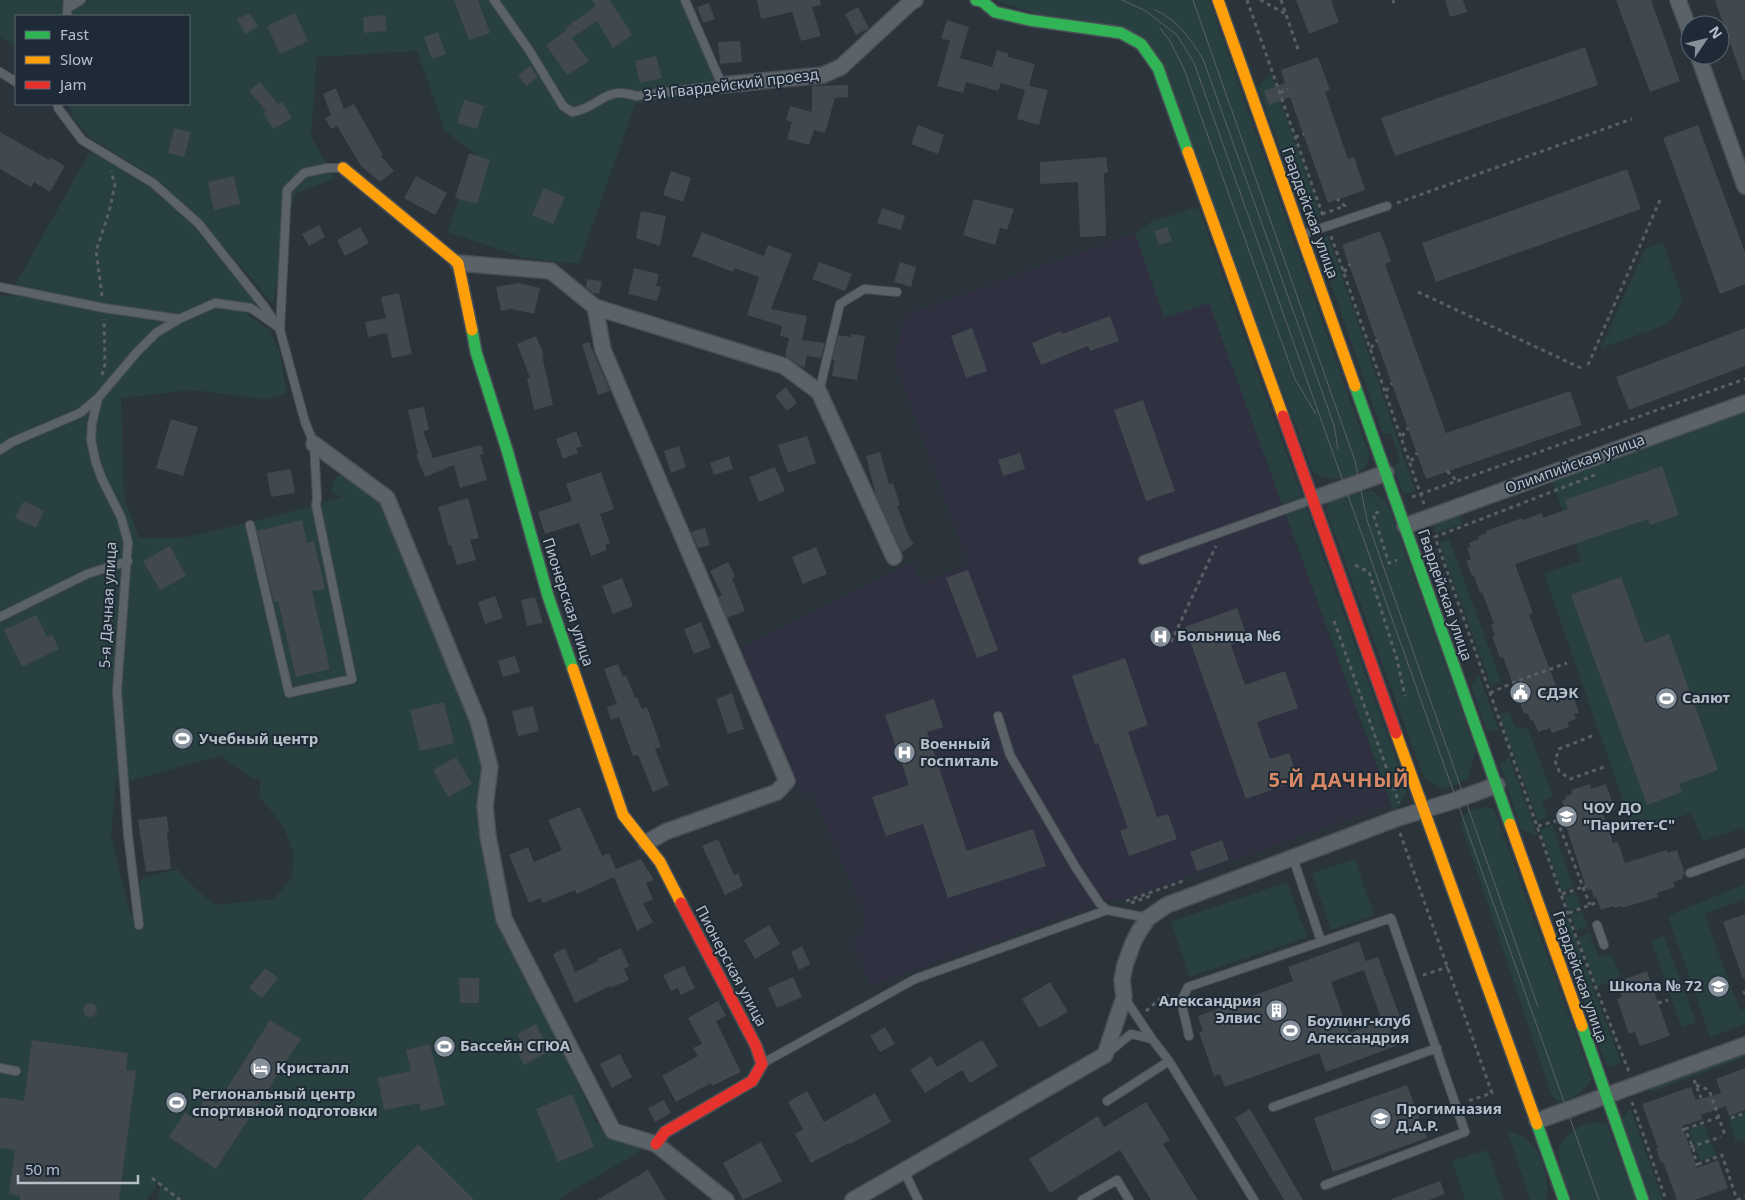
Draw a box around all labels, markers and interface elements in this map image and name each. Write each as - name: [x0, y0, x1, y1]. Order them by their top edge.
- legend: [15, 15, 190, 105]
- north arrow: [1680, 15, 1730, 65]
- text: N: [1705, 22, 1727, 42]
- text: Fast: [60, 24, 89, 44]
- text: Slow: [60, 49, 93, 69]
- street label: 3-й Гвардейский проезд: [642, 63, 819, 105]
- text: Jam: [58, 74, 87, 94]
- street label: Гвардейская улица: [1278, 144, 1344, 281]
- street label: Олимпийская улица: [1502, 429, 1647, 498]
- street label: Гвардейская улица: [1414, 526, 1478, 663]
- street label: Пионерская улица: [539, 535, 599, 669]
- street label: 5-я Дачная улица: [94, 541, 120, 669]
- hospital icon: Больница №6: [1149, 624, 1173, 648]
- place label: Больница №6: [1177, 625, 1281, 645]
- public building icon: СДЭК: [1509, 681, 1533, 705]
- place label: СДЭК: [1537, 682, 1579, 702]
- sports icon: Салют: [1654, 686, 1678, 710]
- place label: Салют: [1682, 687, 1731, 707]
- sports icon: Учебный центр: [171, 727, 195, 751]
- place label: Учебный центр: [199, 728, 318, 748]
- place label: Военный госпиталь: [920, 733, 999, 770]
- hospital icon: Военный госпиталь: [892, 741, 916, 765]
- district label: 5-Й ДАЧНЫЙ: [1268, 766, 1410, 793]
- place label: ЧОУ ДО "Паритет-С": [1583, 797, 1675, 834]
- school or university icon: ЧОУ ДО "Паритет-С": [1555, 805, 1579, 829]
- street label: Пионерская улица: [692, 902, 772, 1030]
- street label: Гвардейская улица: [1549, 908, 1613, 1045]
- school or university icon: Школа № 72: [1706, 974, 1730, 998]
- place label: Школа № 72: [1609, 975, 1702, 995]
- place label: Александрия Элвис: [1159, 990, 1261, 1027]
- building icon: Александрия Элвис: [1265, 998, 1289, 1022]
- place label: Боулинг-клуб Александрия: [1307, 1010, 1411, 1047]
- sports icon: Боулинг-клуб Александрия: [1279, 1018, 1303, 1042]
- sports icon: Бассейн СГЮА: [432, 1034, 456, 1058]
- place label: Бассейн СГЮА: [460, 1035, 571, 1055]
- hotel icon: Кристалл: [248, 1056, 272, 1080]
- place label: Кристалл: [276, 1057, 349, 1077]
- place label: Региональный центр спортивной подготовки: [192, 1083, 378, 1120]
- sports icon: Региональный центр спортивной подготовки: [164, 1091, 188, 1115]
- place label: Прогимназия Д.А.Р.: [1396, 1098, 1502, 1135]
- school or university icon: Прогимназия Д.А.Р.: [1368, 1106, 1392, 1130]
- scale bar: [18, 1152, 138, 1184]
- text: 50 m: [25, 1159, 60, 1179]

